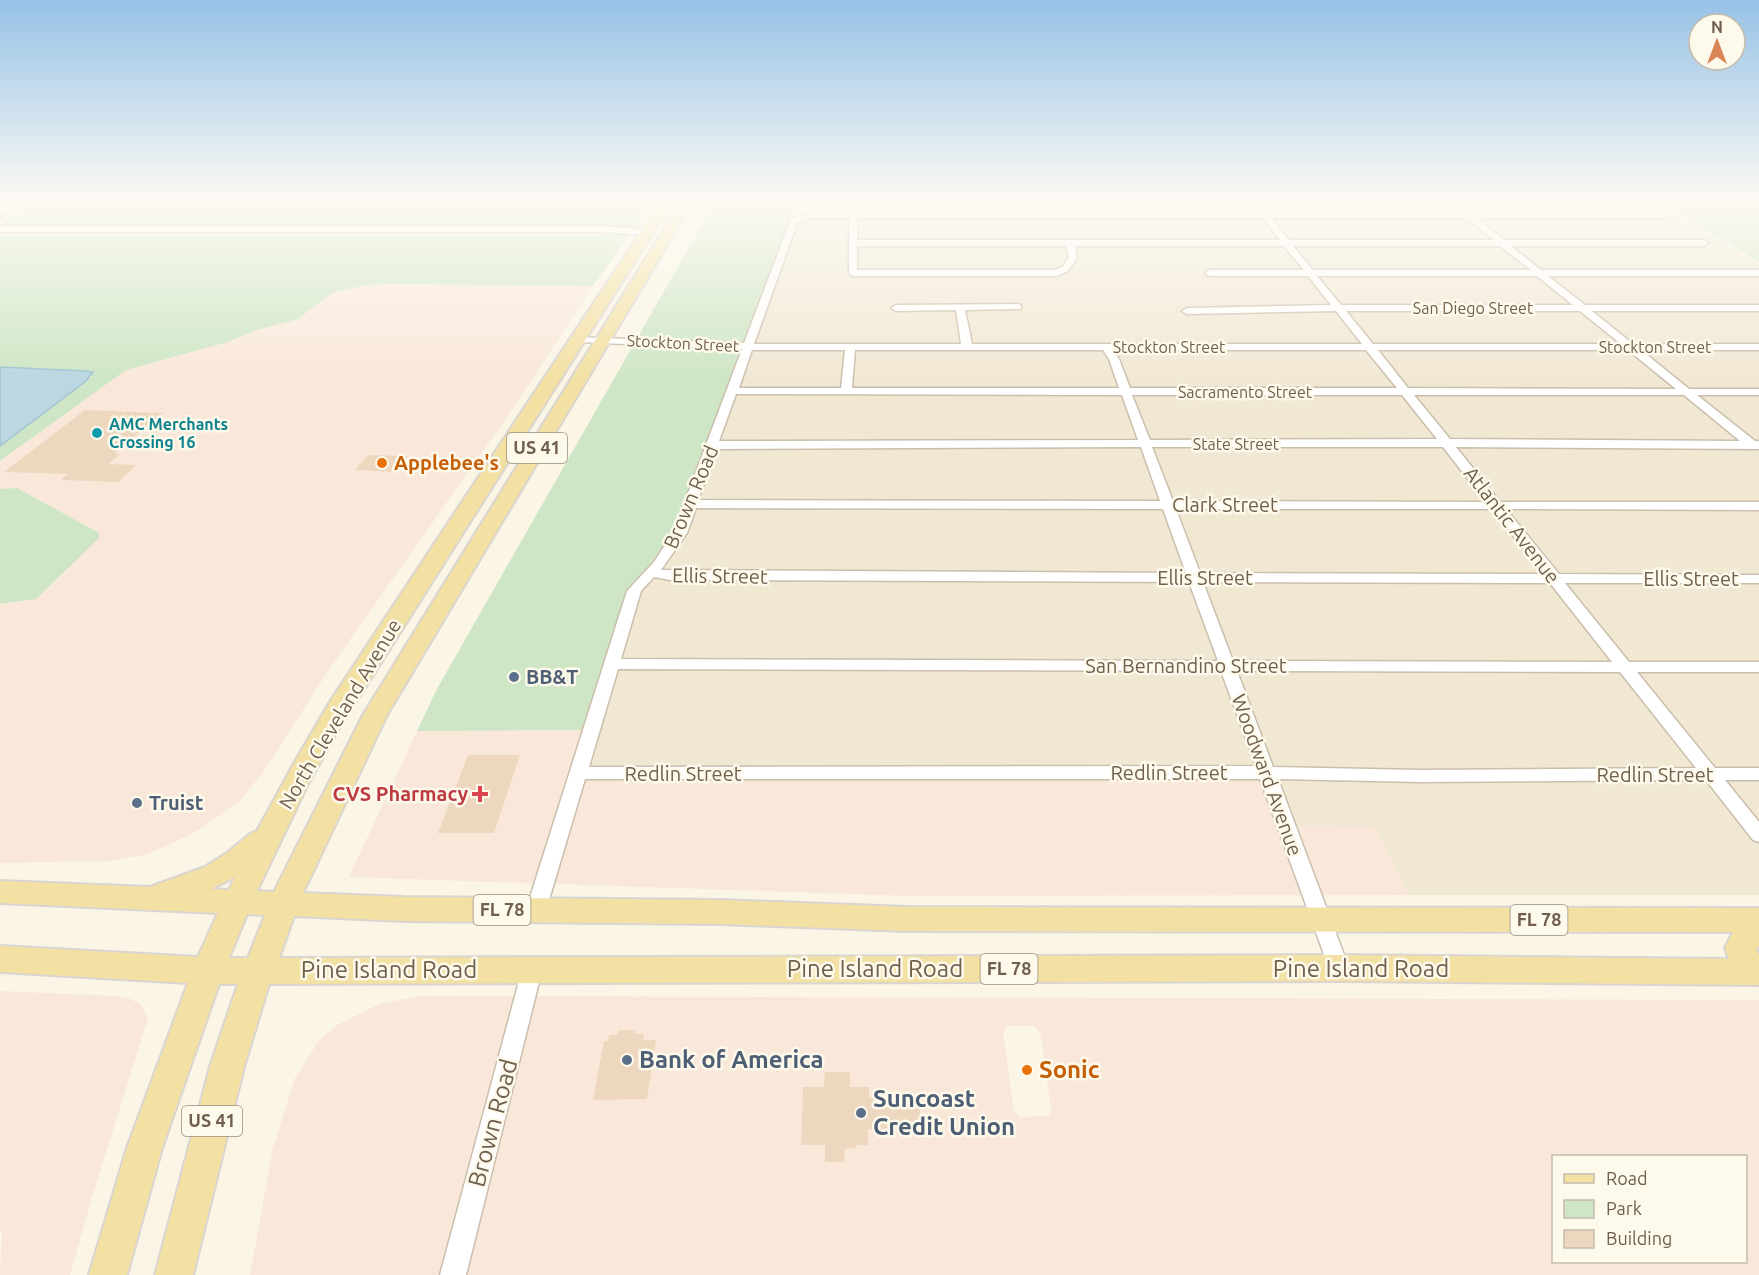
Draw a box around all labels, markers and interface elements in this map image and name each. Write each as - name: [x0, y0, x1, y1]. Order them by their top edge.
- north arrow: [1687, 12, 1747, 72]
- text: N: [1711, 18, 1723, 36]
- street label: San Diego Street: [1413, 299, 1534, 317]
- street label: Stockton Street: [626, 331, 740, 355]
- street label: Stockton Street: [1113, 338, 1226, 356]
- street label: Stockton Street: [1599, 338, 1712, 356]
- street label: Sacramento Street: [1178, 383, 1313, 401]
- place label: AMC Merchants Crossing 16: [109, 415, 228, 451]
- marker: AMC Merchants Crossing 16: [90, 426, 104, 440]
- road number: US 41: [507, 433, 567, 463]
- street label: State Street: [1193, 435, 1280, 453]
- street label: Brown Road: [659, 442, 723, 552]
- place label: Applebee's: [394, 451, 499, 474]
- marker: Applebee's: [375, 456, 389, 470]
- street label: Atlantic Avenue: [1460, 462, 1565, 588]
- street label: Clark Street: [1172, 493, 1278, 516]
- street label: Ellis Street: [672, 563, 768, 588]
- street label: Ellis Street: [1157, 566, 1253, 589]
- street label: Ellis Street: [1643, 567, 1739, 590]
- street label: North Cleveland Avenue: [274, 615, 405, 813]
- street label: San Bernandino Street: [1085, 654, 1287, 677]
- place label: BB&T: [526, 665, 578, 688]
- marker: BB&T: [507, 670, 521, 684]
- street label: Woodward Avenue: [1228, 691, 1307, 859]
- street label: Redlin Street: [1110, 761, 1228, 784]
- street label: Redlin Street: [624, 762, 742, 785]
- street label: Redlin Street: [1596, 763, 1714, 786]
- place label: CVS Pharmacy: [333, 782, 468, 805]
- marker: CVS Pharmacy: [473, 787, 487, 801]
- place label: Truist: [149, 791, 204, 814]
- marker: Truist: [130, 796, 144, 810]
- road number: FL 78: [474, 895, 530, 925]
- road number: FL 78: [1510, 905, 1568, 935]
- road number: FL 78: [980, 954, 1038, 984]
- street label: Pine Island Road: [787, 955, 963, 982]
- street label: Pine Island Road: [1273, 955, 1449, 982]
- street label: Pine Island Road: [301, 956, 477, 983]
- place label: Bank of America: [639, 1046, 823, 1073]
- marker: Bank of America: [620, 1053, 634, 1067]
- street label: Brown Road: [462, 1056, 523, 1190]
- place label: Sonic: [1039, 1056, 1100, 1083]
- marker: Sonic: [1020, 1063, 1034, 1077]
- place label: Suncoast Credit Union: [873, 1085, 1015, 1140]
- road number: US 41: [182, 1106, 242, 1136]
- marker: Suncoast Credit Union: [854, 1106, 868, 1120]
- legend: [1552, 1155, 1747, 1263]
- text: Road: [1606, 1168, 1648, 1188]
- text: Park: [1606, 1198, 1642, 1218]
- text: Building: [1606, 1228, 1672, 1248]

